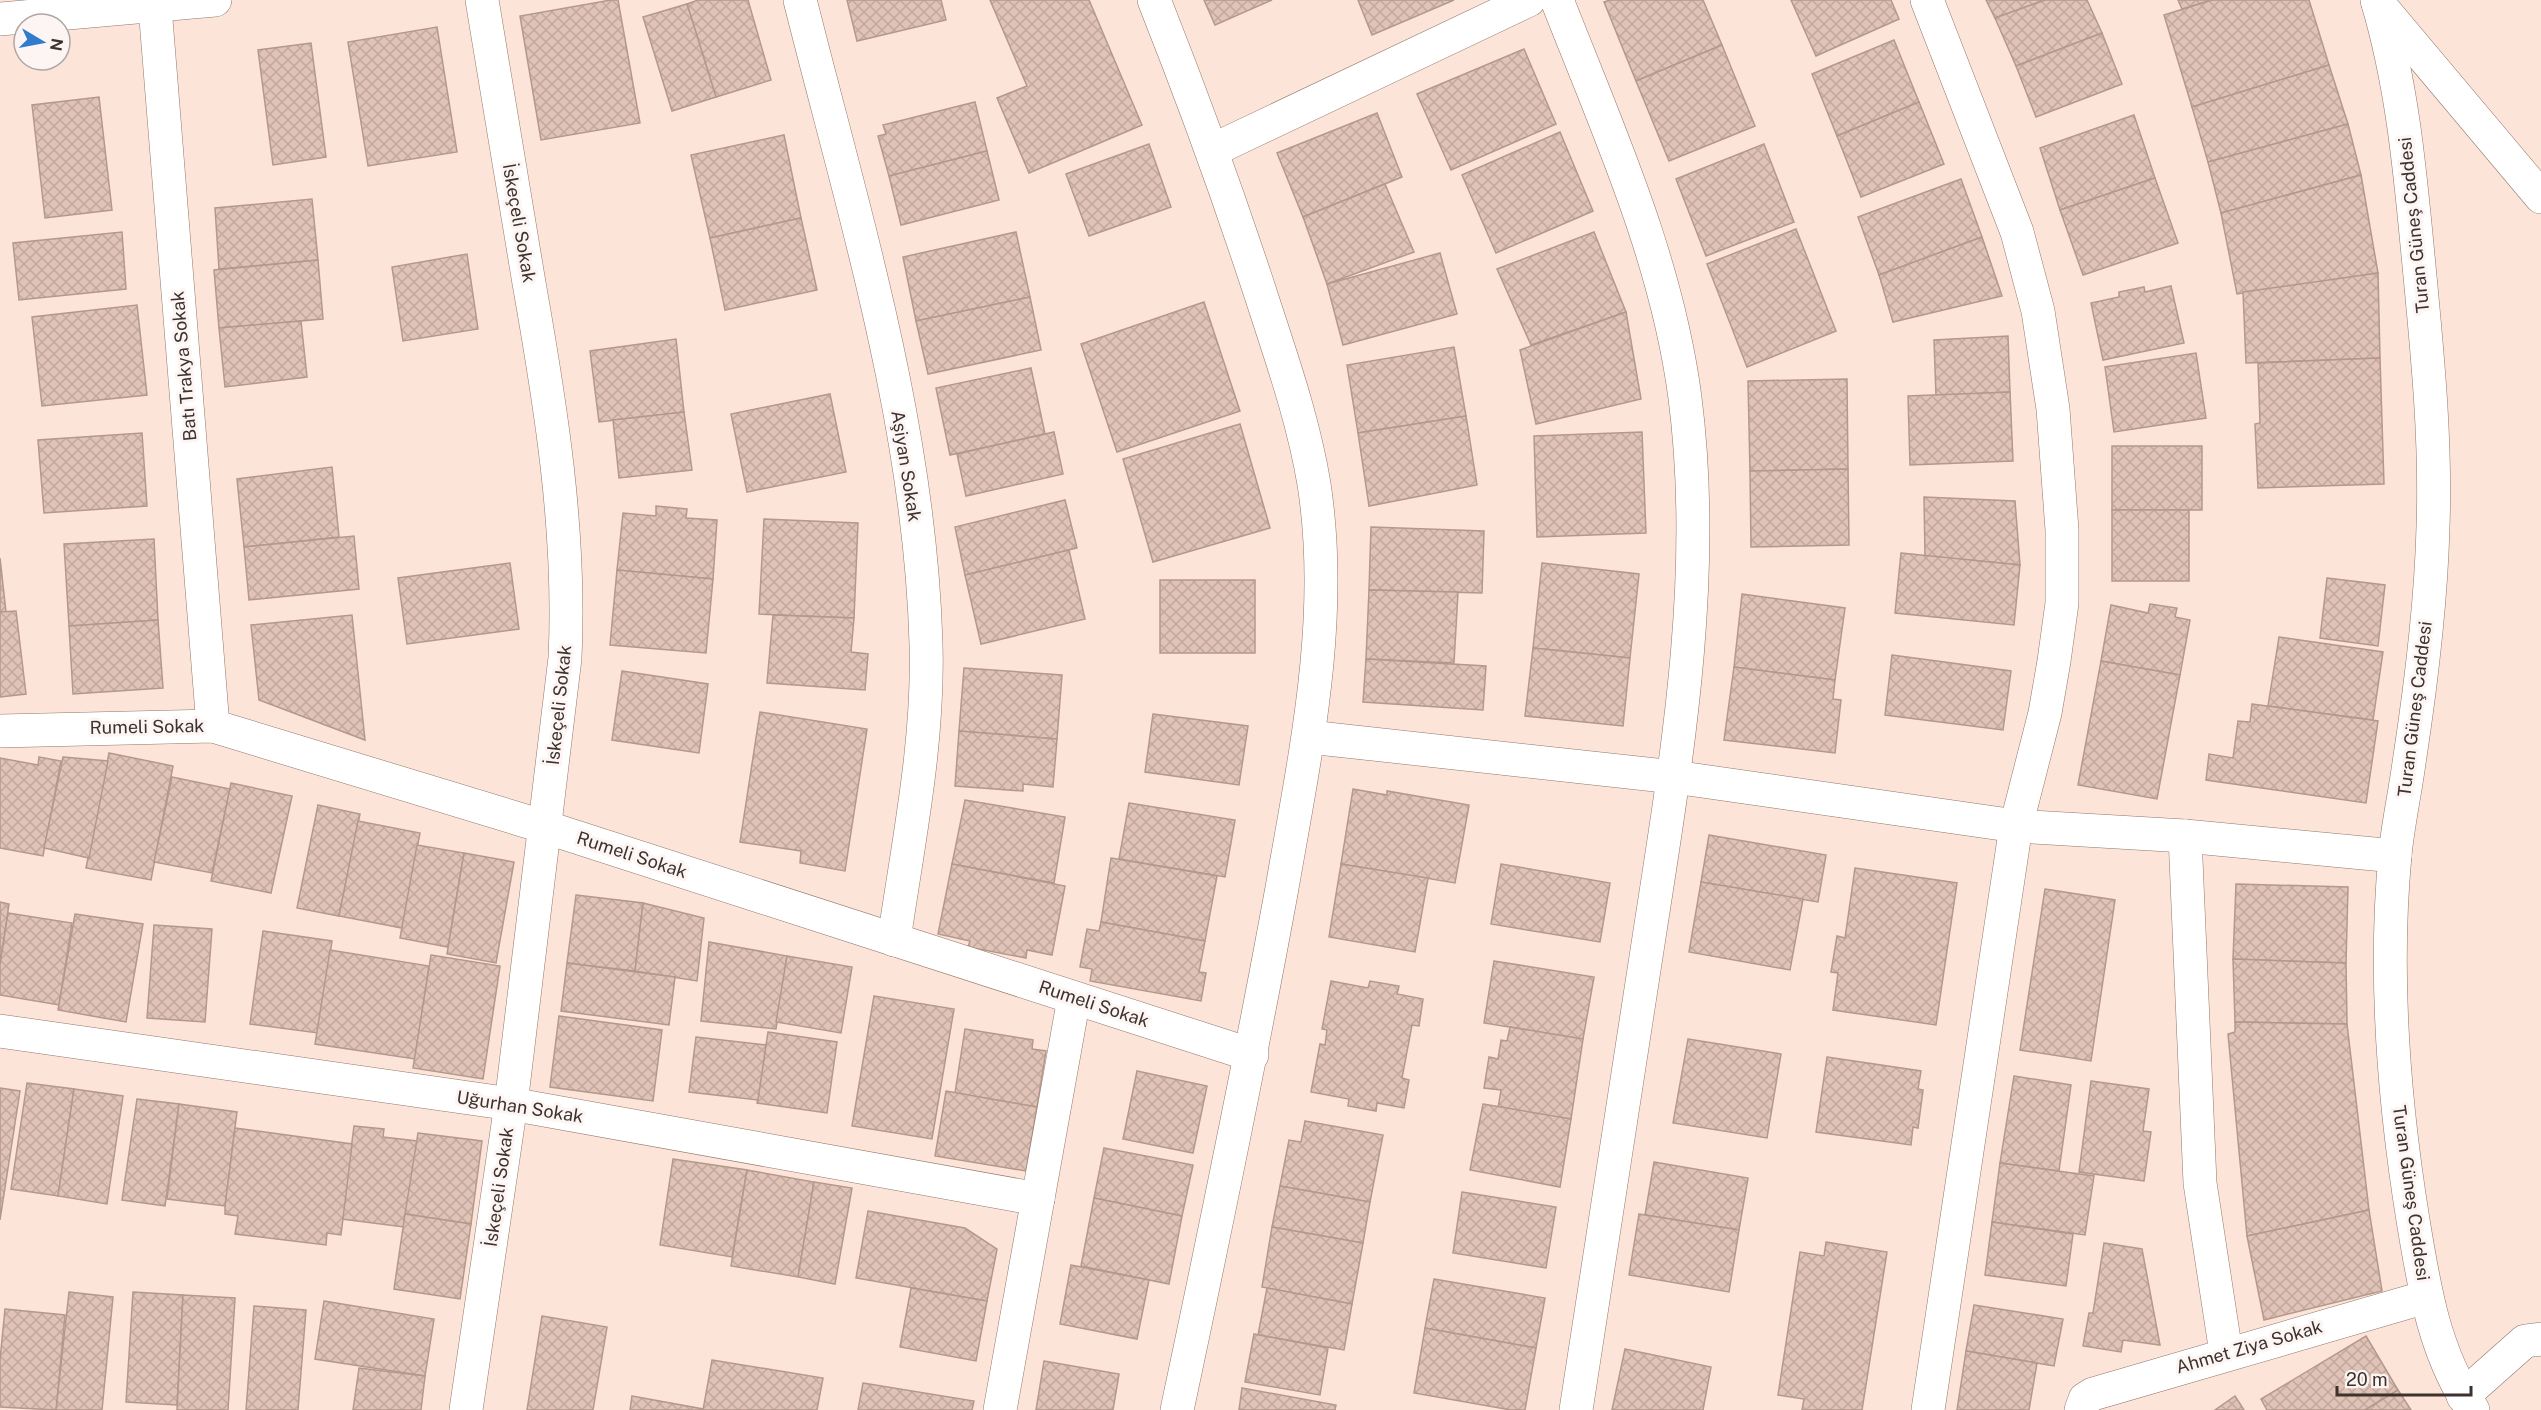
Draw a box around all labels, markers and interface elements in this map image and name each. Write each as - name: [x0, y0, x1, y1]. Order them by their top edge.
- north arrow: [12, 12, 72, 72]
- text: N: [46, 37, 67, 52]
- street label: Turan Güneş Caddesi: [2394, 136, 2433, 314]
- street label: İskeçeli Sokak: [499, 162, 541, 284]
- street label: Batı Trakya Sokak: [166, 290, 201, 442]
- street label: Aşiyan Sokak: [887, 409, 926, 523]
- street label: Turan Güneş Caddesi: [2393, 620, 2436, 798]
- street label: İskeçeli Sokak: [541, 644, 575, 766]
- street label: Rumeli Sokak: [89, 715, 205, 738]
- street label: Rumeli Sokak: [574, 827, 690, 882]
- street label: Rumeli Sokak: [1036, 976, 1152, 1031]
- street label: Uğurhan Sokak: [455, 1086, 585, 1127]
- street label: Turan Güneş Caddesi: [2389, 1104, 2434, 1282]
- street label: İskeçeli Sokak: [479, 1126, 517, 1248]
- street label: Ahmet Ziya Sokak: [2173, 1316, 2325, 1377]
- scale bar: [2337, 1359, 2470, 1397]
- text: 20 m: [2346, 1369, 2388, 1390]

